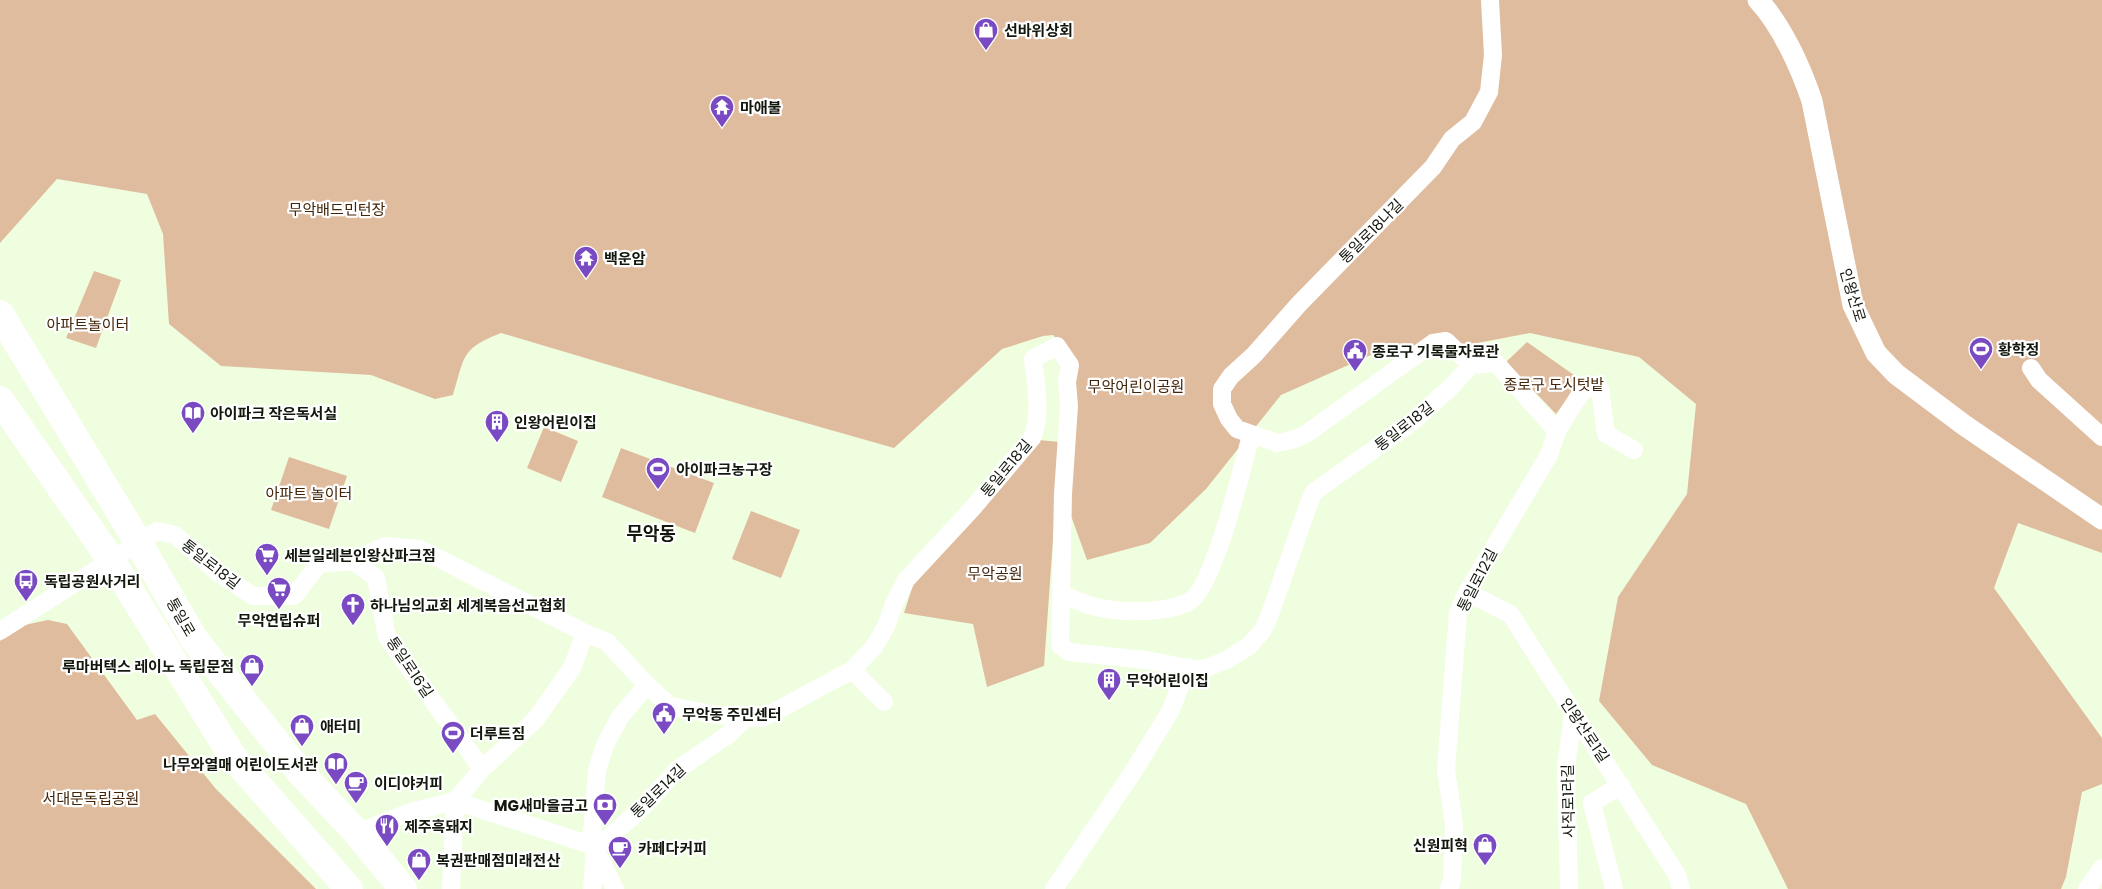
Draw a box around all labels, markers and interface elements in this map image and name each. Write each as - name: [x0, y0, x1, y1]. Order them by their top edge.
- shop icon: 선바위상회: [973, 17, 999, 51]
- place label: 선바위상회: [1004, 20, 1073, 41]
- temple icon: 마애불: [709, 94, 735, 128]
- place label: 마애불: [740, 97, 782, 118]
- street label: 통일로18나길: [1334, 194, 1408, 268]
- park label: 무악배드민턴장: [289, 199, 385, 220]
- temple icon: 백운암: [573, 245, 599, 279]
- place label: 백운암: [604, 248, 646, 269]
- street label: 인왕산로: [1835, 266, 1871, 324]
- park label: 아파트놀이터: [47, 314, 129, 335]
- sports icon: 황학정: [1968, 336, 1994, 370]
- public building icon: 종로구 기록물자료관: [1342, 338, 1368, 372]
- place label: 황학정: [1998, 339, 2039, 360]
- place label: 종로구 기록물자료관: [1372, 341, 1500, 362]
- park label: 종로구 도시텃밭: [1504, 374, 1605, 395]
- park label: 무악어린이공원: [1088, 376, 1184, 397]
- street label: 통일로18길: [1370, 396, 1438, 456]
- library icon: 아이파크 작은독서실: [180, 400, 206, 434]
- place label: 아이파크 작은독서실: [210, 403, 337, 424]
- building icon: 인왕어린이집: [484, 409, 510, 443]
- place label: 인왕어린이집: [514, 412, 597, 433]
- street label: 통일로18길: [976, 435, 1036, 501]
- sports icon: 아이파크농구장: [645, 456, 671, 490]
- place label: 아이파크농구장: [676, 459, 773, 480]
- park label: 아파트 놀이터: [266, 483, 352, 504]
- district label: 무악동: [626, 521, 676, 546]
- street label: 통일로18길: [177, 534, 245, 594]
- supermarket icon: 세븐일레븐인왕산파크점: [254, 542, 280, 576]
- place label: 세븐일레븐인왕산파크점: [284, 545, 436, 566]
- street label: 통일로12길: [1452, 545, 1502, 615]
- park label: 무악공원: [967, 563, 1023, 584]
- bus stop icon: 독립공원사거리: [13, 568, 39, 602]
- place label: 독립공원사거리: [44, 571, 141, 592]
- supermarket icon: 무악연립슈퍼: [266, 576, 292, 610]
- church icon: 하나님의교회 세계복음선교협회: [340, 592, 366, 626]
- street label: 통일로: [162, 594, 200, 640]
- place label: 하나님의교회 세계복음선교협회: [370, 595, 566, 616]
- place label: 무악연립슈퍼: [238, 610, 320, 631]
- street label: 통일로16길: [382, 632, 438, 702]
- shop icon: 루마버텍스 레이노 독립문점: [239, 653, 265, 687]
- place label: 루마버텍스 레이노 독립문점: [62, 656, 234, 677]
- building icon: 무악어린이집: [1096, 667, 1122, 701]
- place label: 무악어린이집: [1126, 670, 1209, 691]
- street label: 인왕산로1길: [1556, 694, 1614, 766]
- public building icon: 무악동 주민센터: [651, 701, 677, 735]
- place label: 무악동 주민센터: [682, 704, 782, 725]
- shop icon: 애터미: [289, 713, 315, 747]
- place label: 애터미: [320, 716, 361, 737]
- sports icon: 더루트짐: [440, 720, 466, 754]
- place label: 더루트짐: [470, 723, 525, 744]
- library icon: 나무와열매 어린이도서관: [323, 751, 349, 785]
- place label: 나무와열매 어린이도서관: [163, 754, 318, 775]
- street label: 통일로14길: [626, 759, 690, 823]
- street label: 사직로1라길: [1557, 764, 1579, 838]
- cafe icon: 이디야커피: [343, 770, 369, 804]
- place label: 이디야커피: [374, 773, 443, 794]
- park label: 서대문독립공원: [43, 788, 139, 809]
- bank icon: MG새마을금고: [592, 792, 618, 826]
- place label: MG새마을금고: [494, 795, 588, 816]
- restaurant icon: 제주흑돼지: [374, 813, 400, 847]
- place label: 제주흑돼지: [404, 816, 473, 837]
- shop icon: 신원피혁: [1472, 832, 1498, 866]
- cafe icon: 카페다커피: [607, 835, 633, 869]
- place label: 신원피혁: [1413, 835, 1468, 856]
- place label: 카페다커피: [638, 838, 707, 859]
- shop icon: 복권판매점미래전산: [406, 847, 432, 881]
- place label: 복권판매점미래전산: [436, 850, 560, 871]

